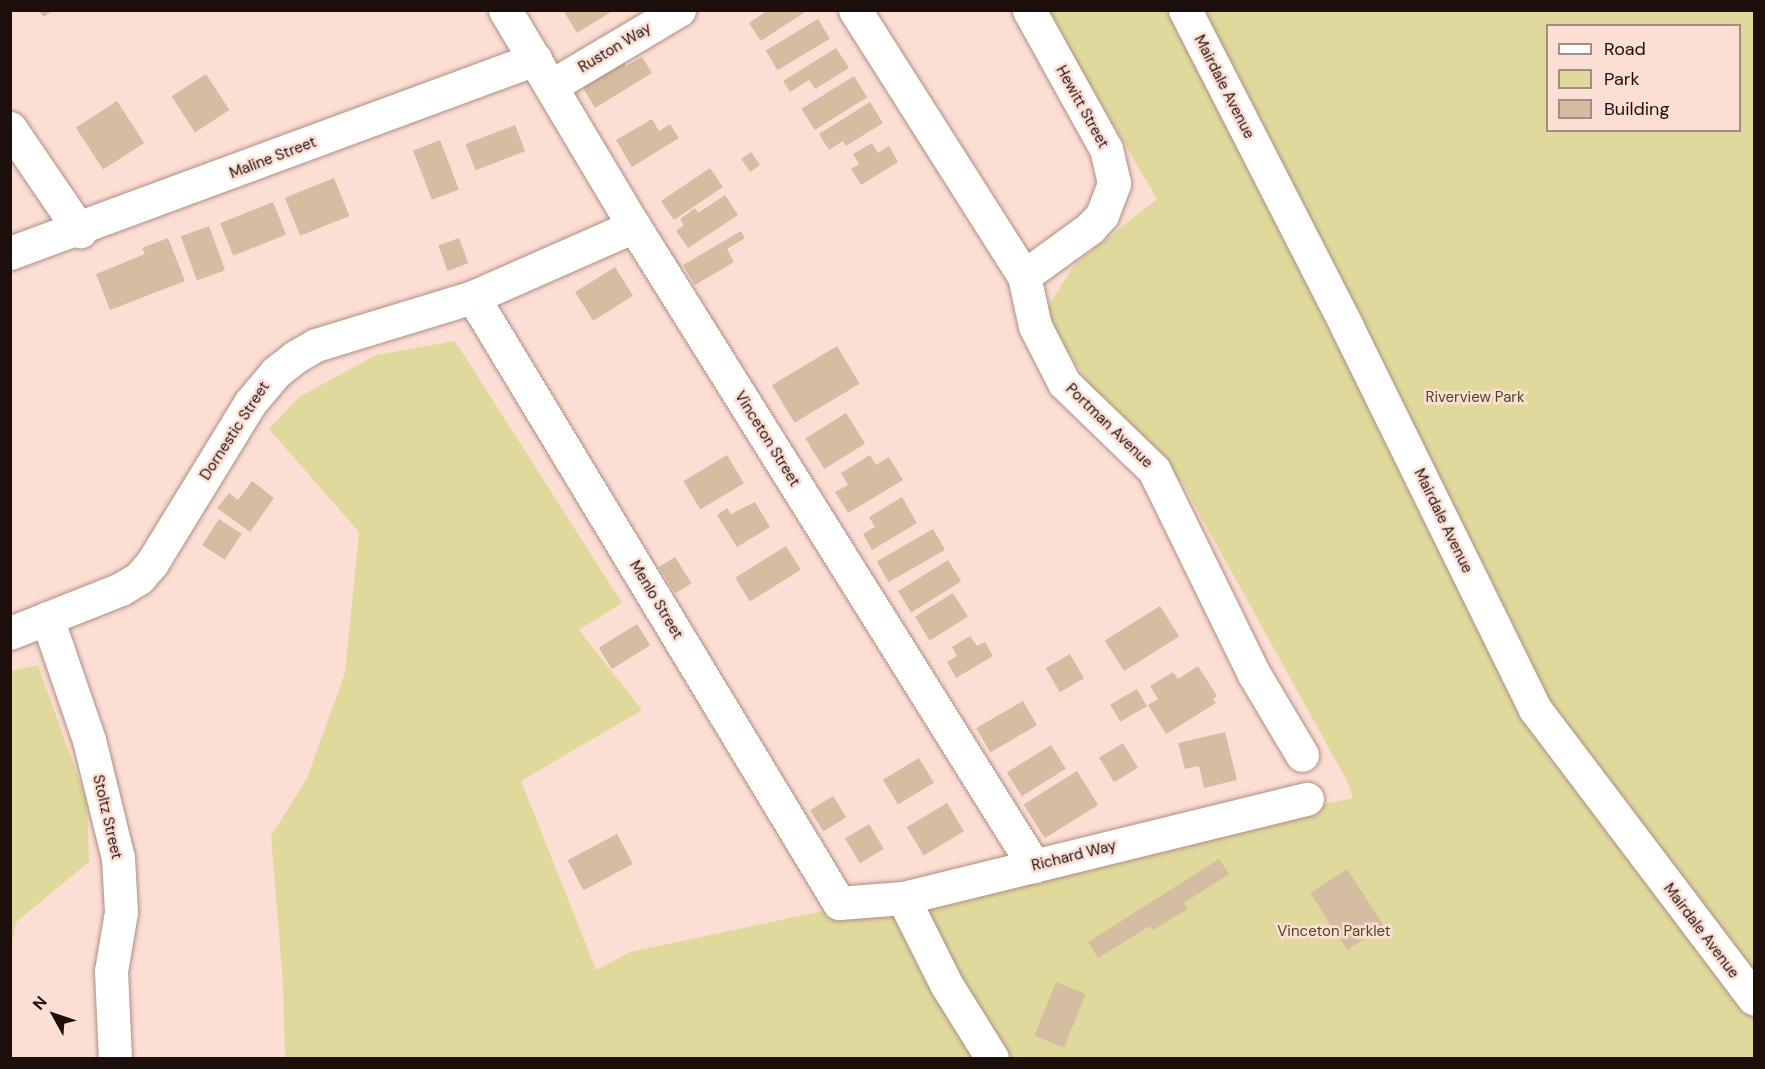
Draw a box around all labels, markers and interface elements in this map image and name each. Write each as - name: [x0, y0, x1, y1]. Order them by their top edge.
- street label: Ruston Way: [575, 19, 655, 77]
- legend: [1546, 24, 1741, 132]
- street label: Mairdale Avenue: [1190, 32, 1258, 142]
- text: Road: [1604, 37, 1646, 61]
- street label: Hewitt Street: [1052, 63, 1112, 151]
- text: Park: [1604, 67, 1640, 91]
- text: Building: [1604, 97, 1669, 121]
- street label: Maline Street: [227, 133, 319, 183]
- street label: Dornestic Street: [197, 378, 273, 484]
- street label: Portman Avenue: [1062, 380, 1156, 472]
- street label: Vinceton Street: [731, 388, 803, 490]
- park label: Riverview Park: [1426, 389, 1524, 407]
- street label: Mairdale Avenue: [1410, 466, 1476, 576]
- street label: Menlo Street: [625, 557, 687, 643]
- street label: Stoltz Street: [89, 773, 125, 861]
- street label: Richard Way: [1030, 837, 1118, 875]
- street label: Mairdale Avenue: [1659, 880, 1743, 982]
- park label: Vinceton Parklet: [1277, 923, 1391, 941]
- north arrow: [24, 985, 84, 1045]
- text: N: [28, 992, 52, 1014]

